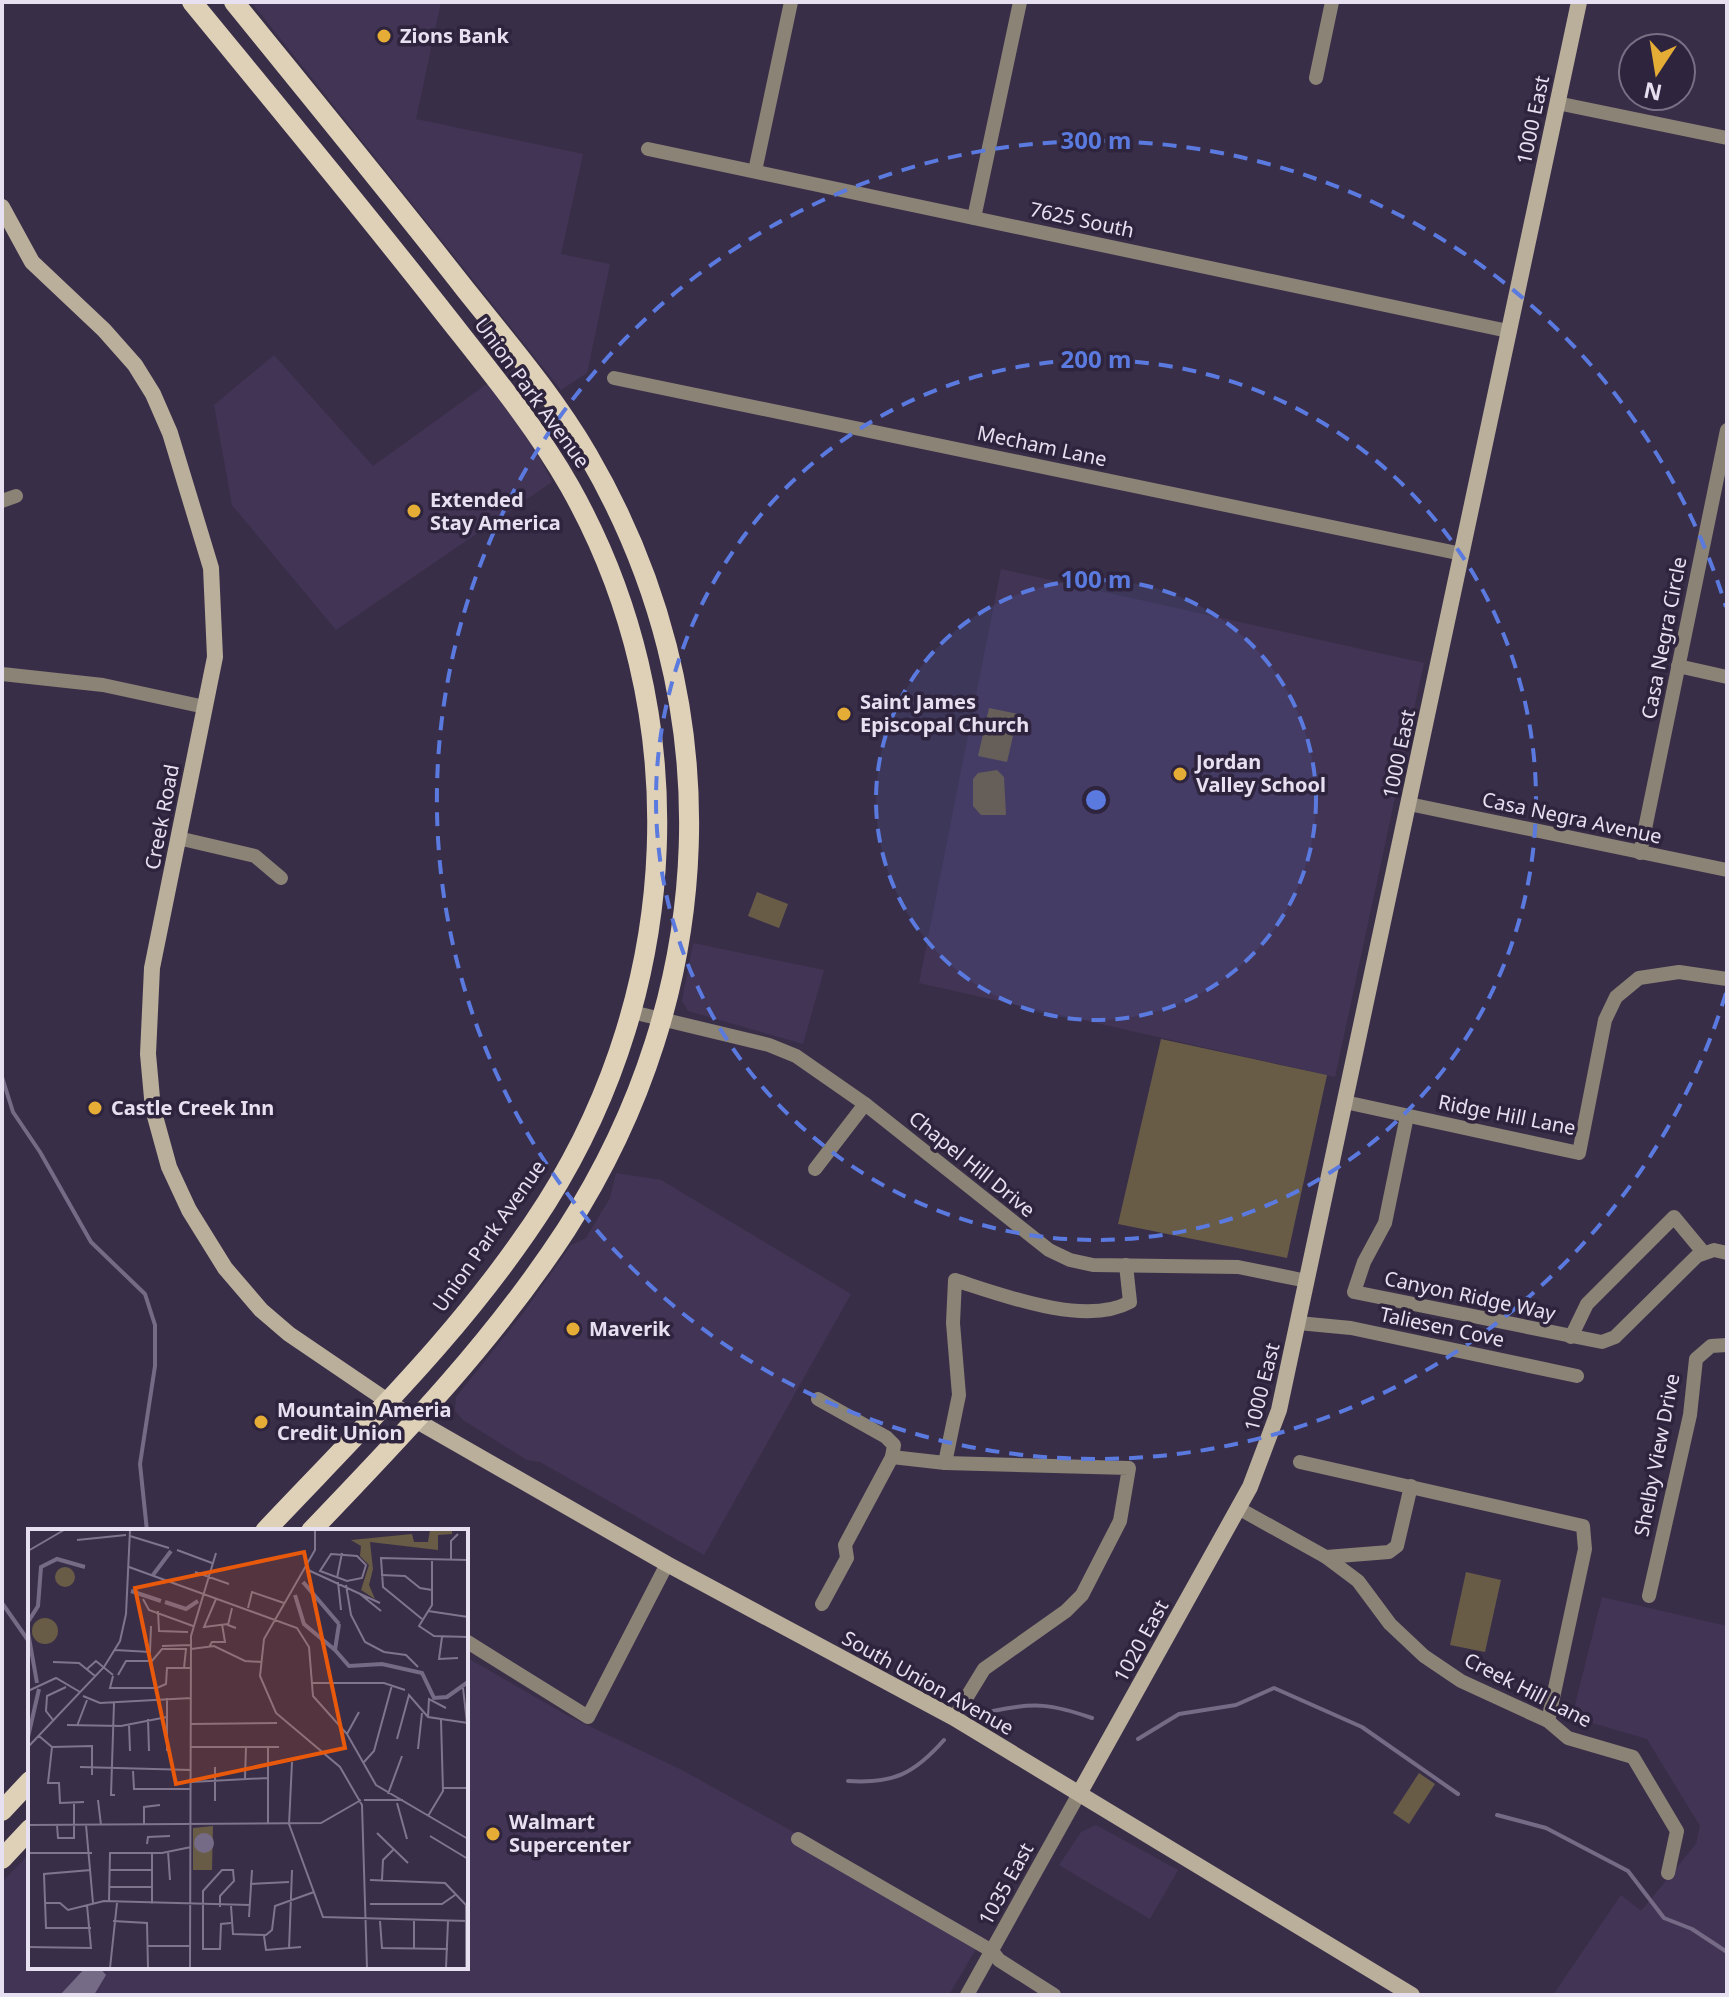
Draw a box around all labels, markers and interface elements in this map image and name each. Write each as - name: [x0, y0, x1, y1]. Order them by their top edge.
- place label: Zions Bank: [400, 22, 510, 49]
- marker: Zions Bank: [375, 27, 393, 45]
- north arrow: [1617, 32, 1697, 112]
- street label: 1000 East: [1510, 73, 1555, 167]
- text: N: [1641, 76, 1665, 109]
- text: 300 m: [1061, 123, 1131, 156]
- street label: 7625 South: [1027, 195, 1137, 244]
- street label: Union Park Avenue: [469, 312, 596, 473]
- text: 200 m: [1061, 342, 1131, 375]
- street label: Mecham Lane: [975, 419, 1109, 472]
- place label: Extended Stay America: [430, 486, 561, 536]
- marker: Extended Stay America: [405, 502, 423, 520]
- street label: Casa Negra Circle: [1635, 555, 1692, 721]
- text: 100 m: [1061, 562, 1131, 595]
- place label: Saint James Episcopal Church: [860, 688, 1029, 738]
- marker: Saint James Episcopal Church: [835, 705, 853, 723]
- street label: 1000 East: [1376, 707, 1421, 801]
- place label: Jordan Valley School: [1194, 748, 1326, 798]
- street label: Creek Road: [138, 762, 185, 872]
- marker: Jordan Valley School: [1171, 765, 1189, 783]
- street label: Casa Negra Avenue: [1480, 785, 1664, 850]
- centre of rings: [1082, 786, 1110, 814]
- street label: Ridge Hill Lane: [1436, 1088, 1578, 1141]
- place label: Castle Creek Inn: [111, 1094, 274, 1121]
- marker: Castle Creek Inn: [86, 1099, 104, 1117]
- street label: Chapel Hill Drive: [904, 1104, 1041, 1223]
- street label: Union Park Avenue: [426, 1154, 551, 1317]
- street label: Canyon Ridge Way: [1382, 1264, 1559, 1327]
- street label: Taliesen Cove: [1377, 1300, 1507, 1353]
- place label: Maverik: [589, 1315, 671, 1342]
- marker: Maverik: [564, 1320, 582, 1338]
- street label: 1000 East: [1238, 1340, 1286, 1434]
- street label: Shelby View Drive: [1627, 1371, 1686, 1539]
- place label: Mountain Ameria Credit Union: [277, 1396, 451, 1446]
- marker: Mountain Ameria Credit Union: [252, 1413, 270, 1431]
- inset map: [28, 1529, 468, 1969]
- street label: 1020 East: [1107, 1595, 1174, 1687]
- street label: South Union Avenue: [838, 1624, 1019, 1741]
- street label: Creek Hill Lane: [1460, 1646, 1597, 1733]
- place label: Walmart Supercenter: [509, 1808, 631, 1858]
- marker: Walmart Supercenter: [484, 1825, 502, 1843]
- street label: 1035 East: [972, 1838, 1039, 1930]

